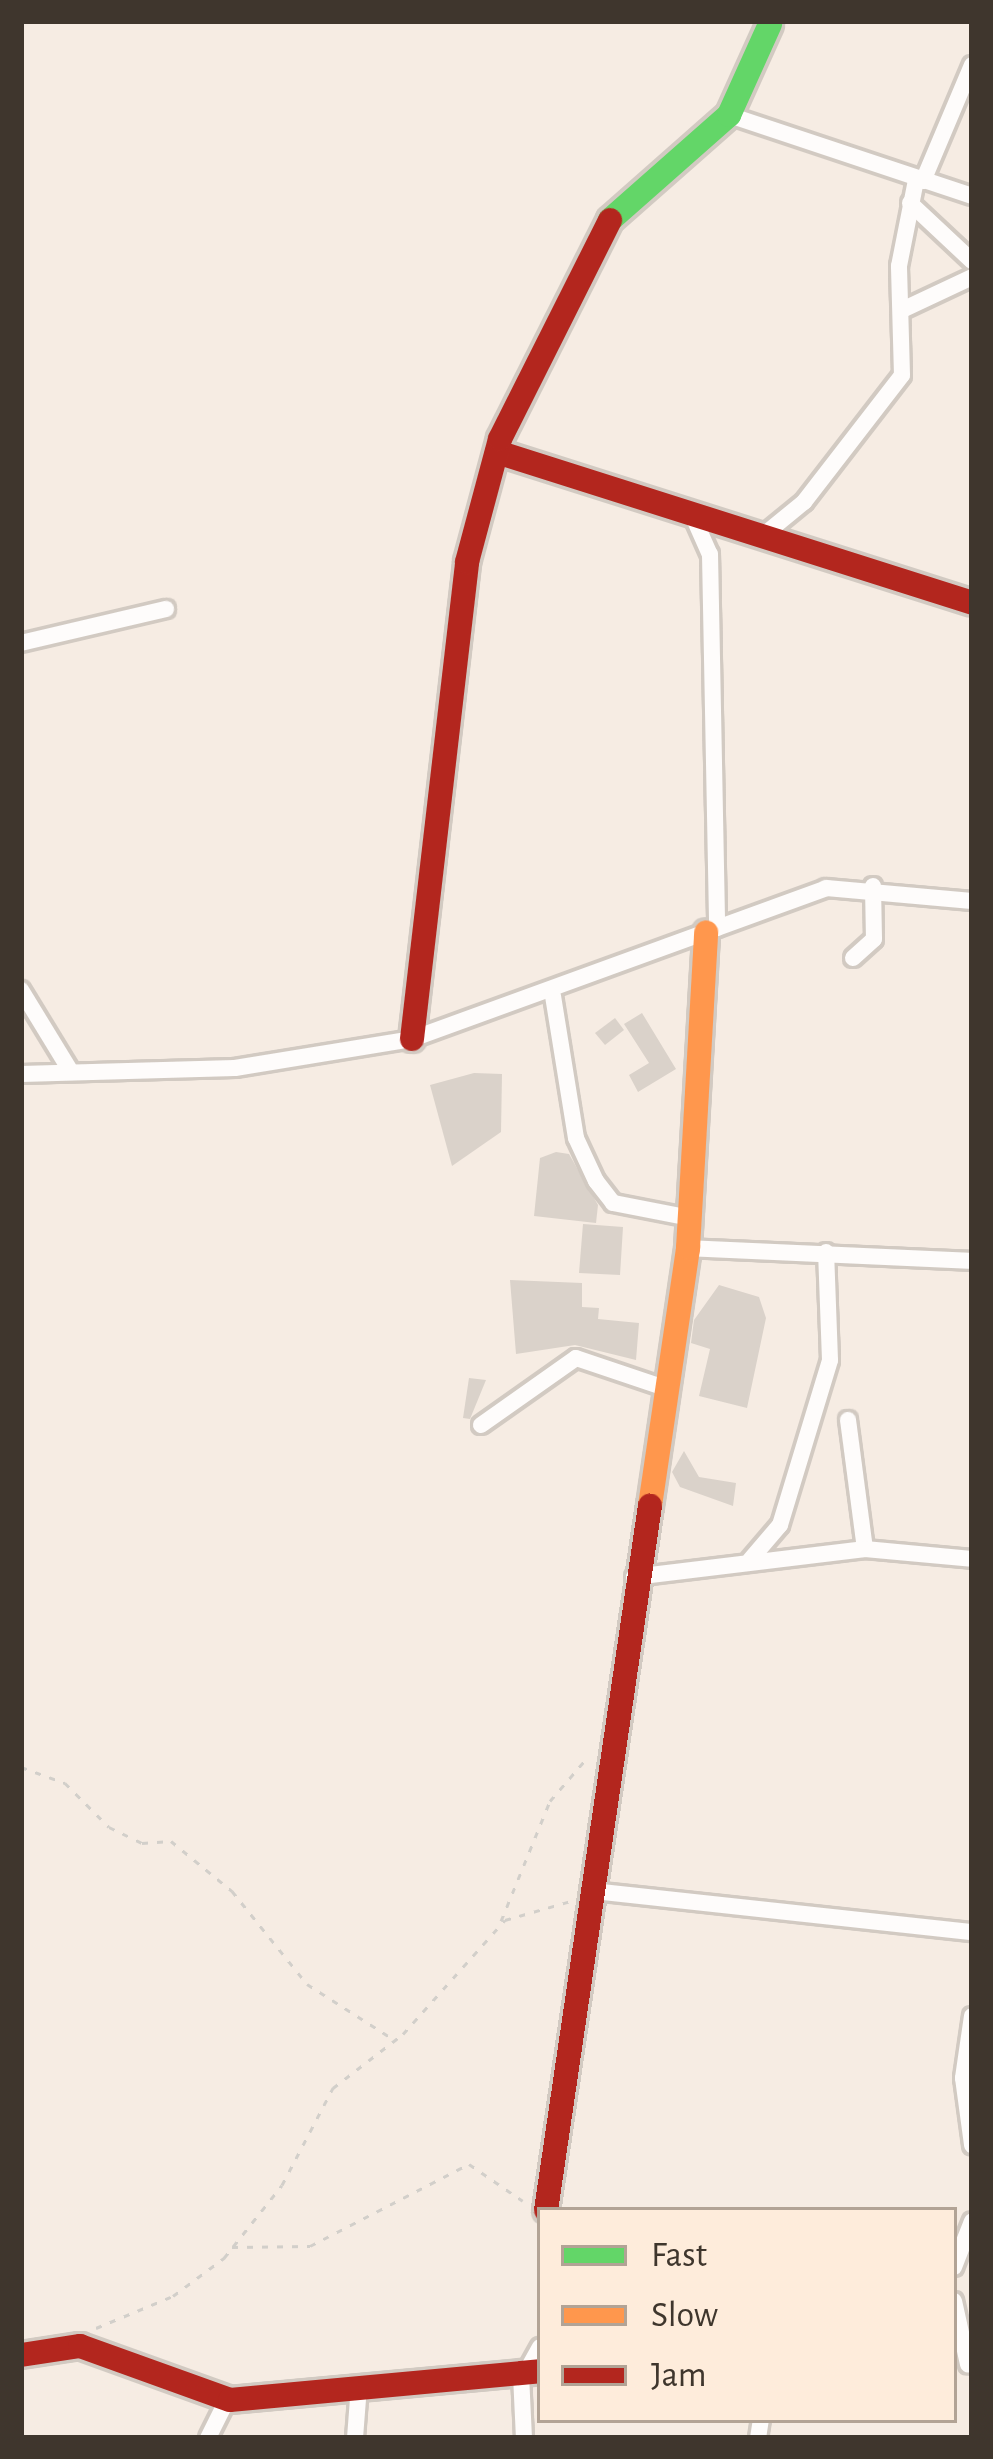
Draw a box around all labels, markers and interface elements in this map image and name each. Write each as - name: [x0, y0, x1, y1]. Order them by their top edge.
- legend: [537, 2207, 957, 2423]
- text: Fast: [651, 2237, 707, 2273]
- text: Slow: [651, 2297, 718, 2333]
- text: Jam: [651, 2357, 707, 2393]

